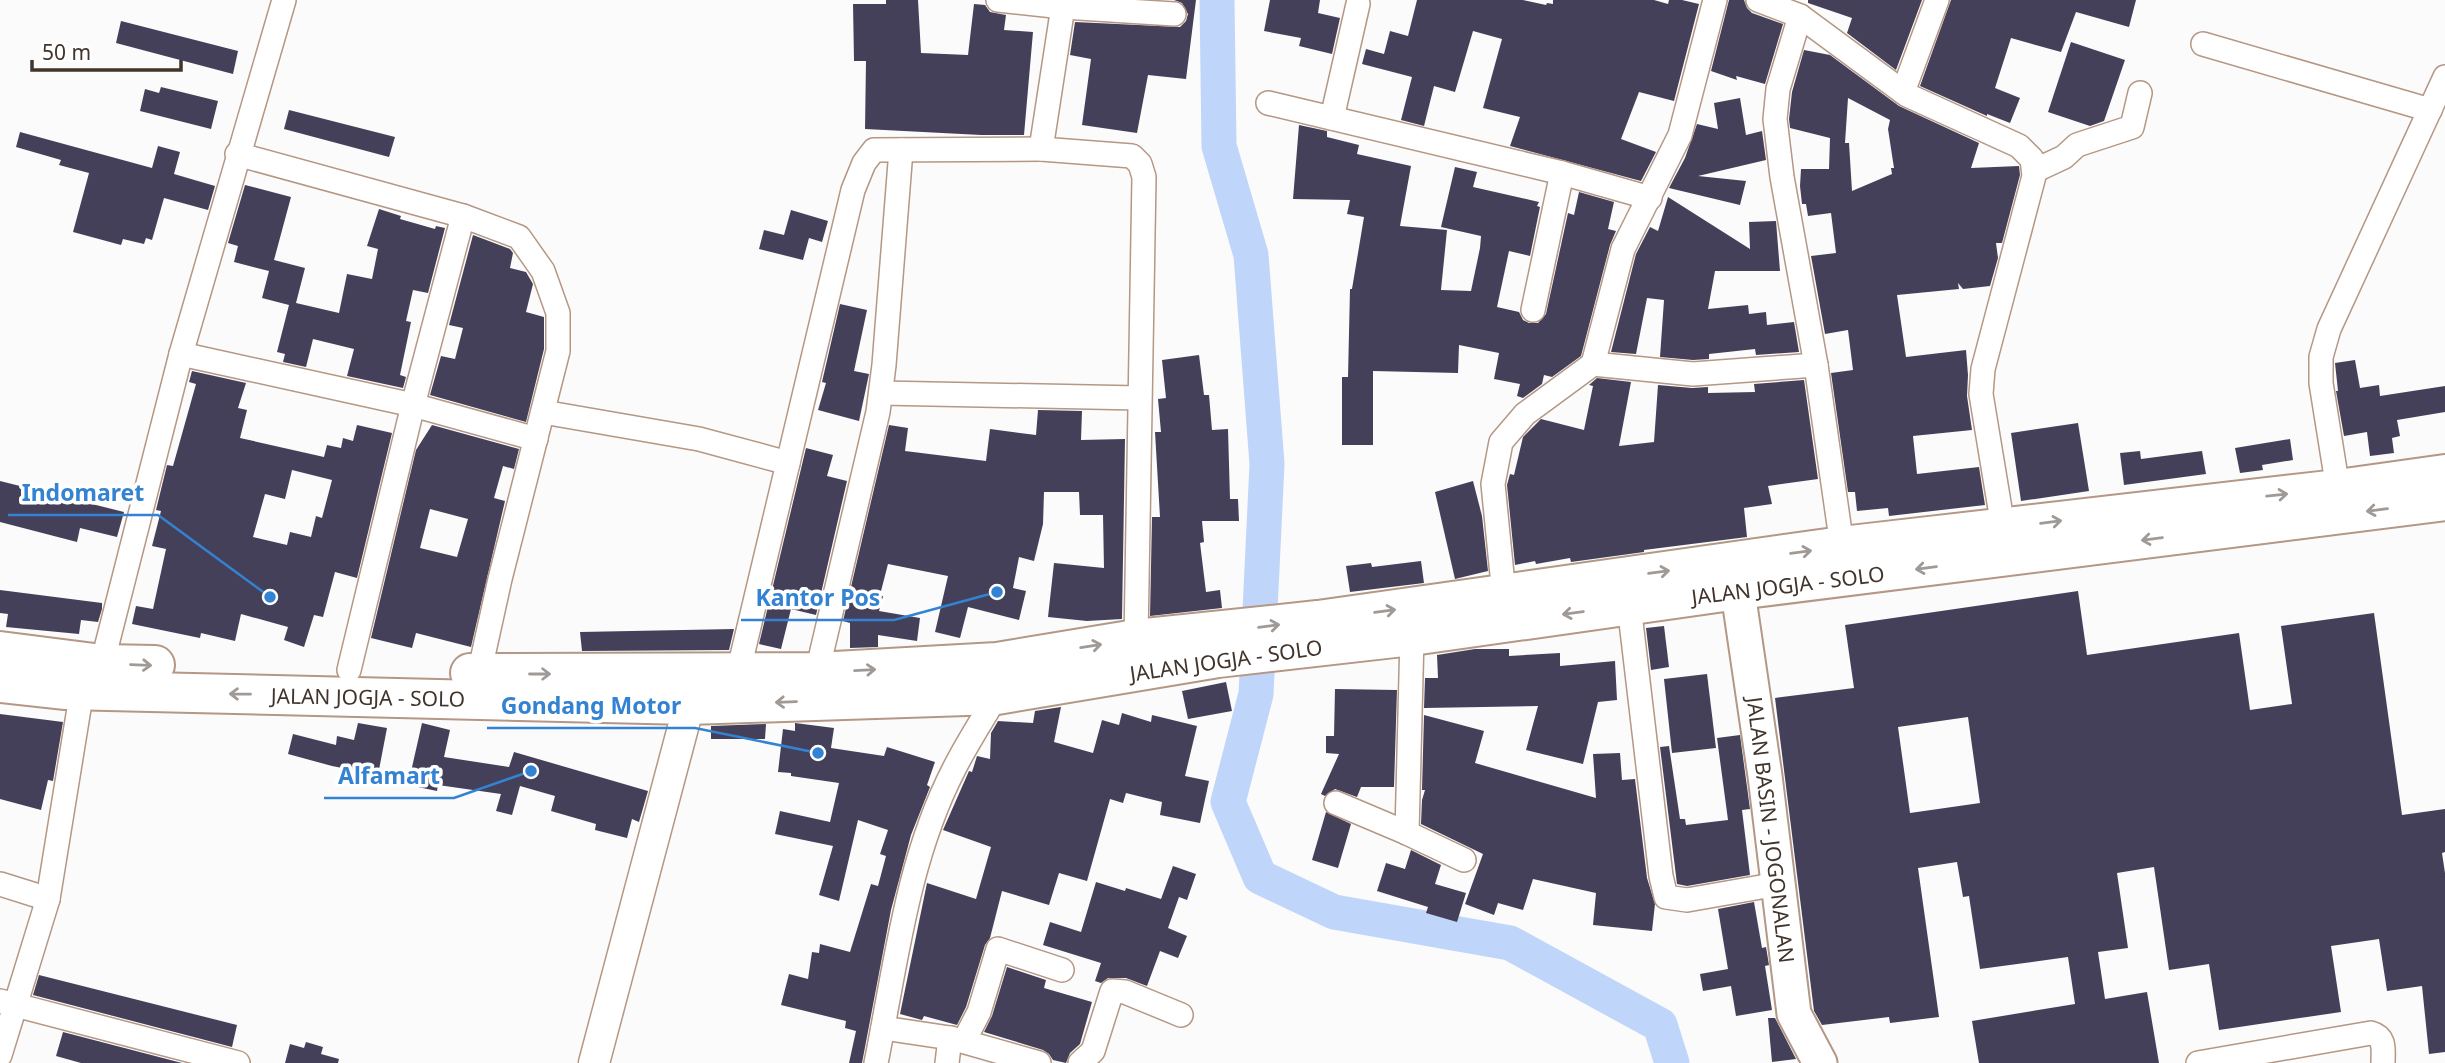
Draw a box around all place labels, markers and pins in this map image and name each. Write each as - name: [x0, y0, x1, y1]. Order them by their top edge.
- callout: Indomaret: [8, 471, 158, 515]
- callout: Kantor Pos: [741, 576, 894, 620]
- callout: Gondang Motor: [487, 684, 695, 728]
- callout: Alfamart: [324, 754, 454, 798]

